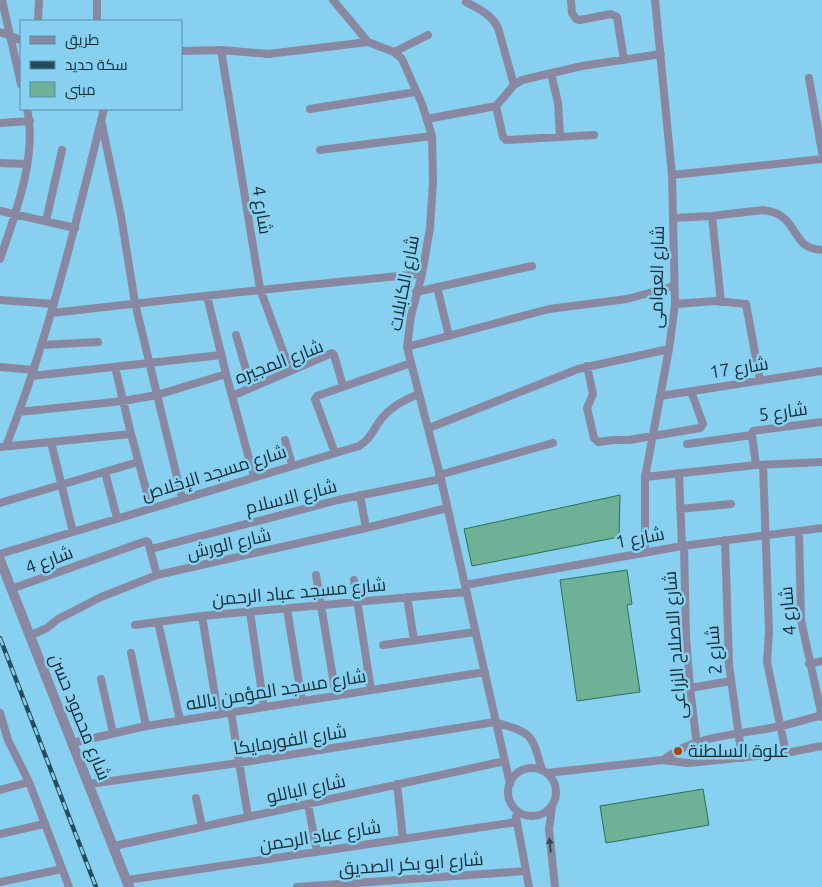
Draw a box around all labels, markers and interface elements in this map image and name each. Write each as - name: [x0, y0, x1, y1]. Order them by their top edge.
- legend: [20, 20, 182, 110]
- text: طريق: [65, 31, 99, 50]
- text: سكة حديد: [65, 56, 128, 73]
- text: مبنى: [65, 81, 96, 100]
- street label: شارع 4: [246, 184, 277, 236]
- street label: شارع العوامى: [645, 225, 670, 329]
- street label: شارع الكابلات: [384, 233, 425, 333]
- street label: شارع المجيره: [232, 335, 327, 390]
- street label: شارع 17: [708, 352, 770, 384]
- street label: شارع 5: [757, 398, 809, 427]
- street label: شارع مسجد الإخلاص: [139, 440, 290, 506]
- street label: شارع الاسلام: [243, 475, 339, 520]
- street label: شارع 1: [614, 523, 666, 554]
- street label: شارع الورش: [185, 524, 273, 565]
- street label: شارع 4: [22, 541, 76, 580]
- street label: شارع الاصلاح الزراعى: [659, 570, 692, 720]
- street label: شارع مسجد عباد الرحمن: [211, 573, 387, 612]
- street label: شارع 4: [775, 585, 802, 636]
- street label: شارع 2: [701, 625, 728, 675]
- street label: شارع محمود حسن: [44, 651, 115, 784]
- street label: شارع مسجد المؤمن بالله: [184, 665, 368, 716]
- street label: شارع الفورمايكا: [232, 720, 348, 761]
- place label: علوة السلطنة: [688, 740, 789, 762]
- marker: علوة السلطنة: [672, 745, 684, 757]
- street label: شارع الباللو: [264, 770, 348, 809]
- street label: شارع عباد الرحمن: [258, 816, 383, 857]
- one-way arrow: [546, 837, 554, 853]
- street label: شارع ابو بكر الصديق: [338, 848, 484, 881]

